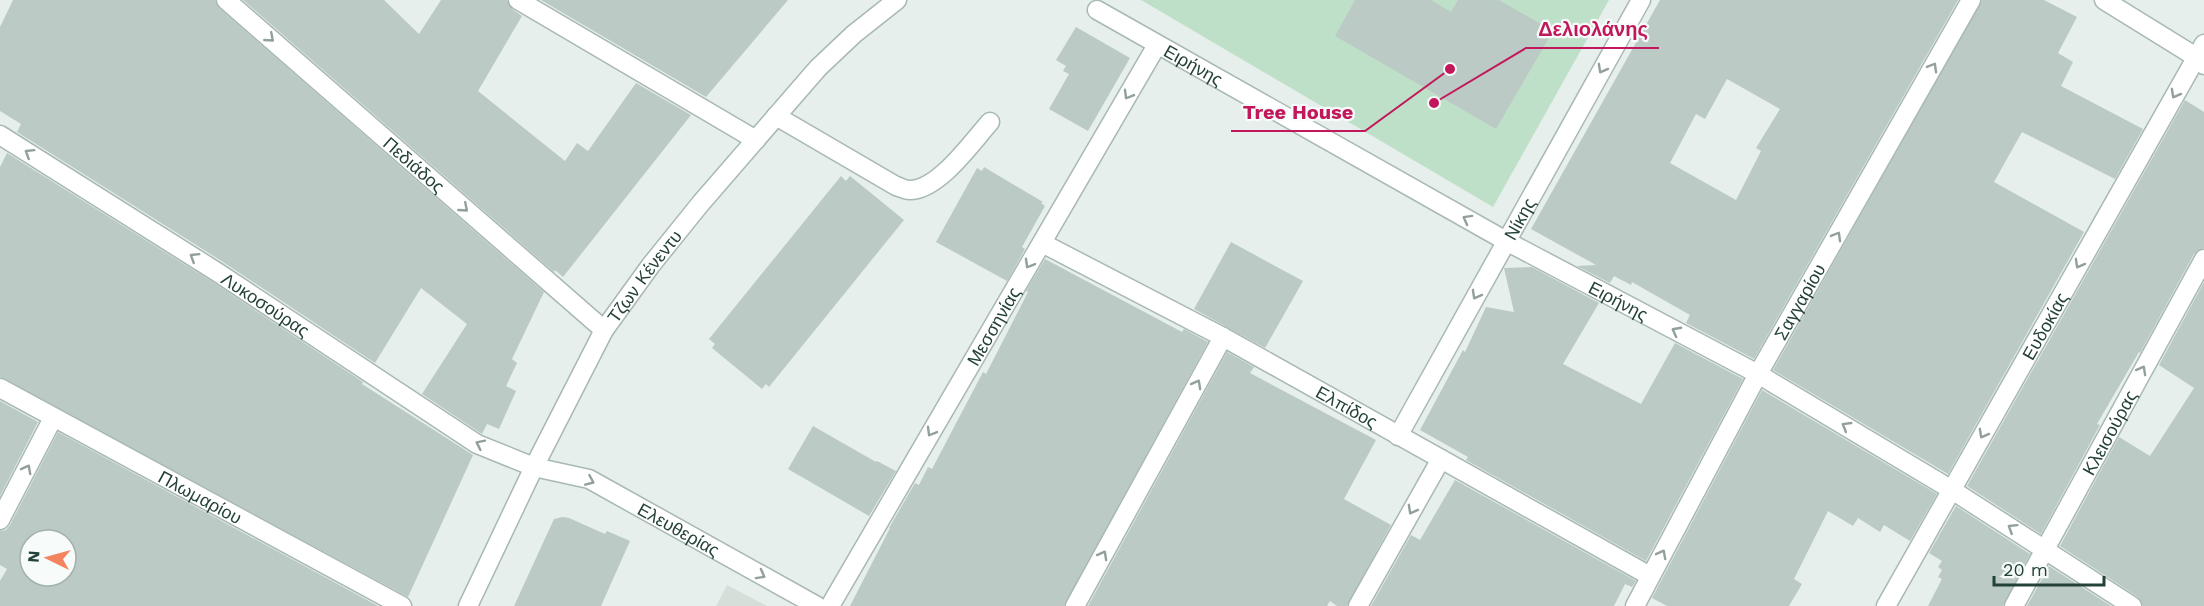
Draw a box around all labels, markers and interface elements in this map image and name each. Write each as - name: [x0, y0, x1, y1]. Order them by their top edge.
- callout: Δελιολάνης: [1526, 10, 1659, 48]
- text: Δελιολάνης: [1538, 17, 1648, 41]
- one-way arrow: [263, 31, 274, 42]
- street label: Ειρήνης: [1161, 40, 1227, 90]
- one-way arrow: [1597, 63, 1609, 73]
- one-way arrow: [1926, 63, 1938, 73]
- one-way arrow: [2171, 88, 2182, 99]
- one-way arrow: [1123, 89, 1135, 99]
- callout: Tree House: [1231, 93, 1365, 131]
- text: Tree House: [1243, 100, 1353, 124]
- street label: Πεδιάδος: [379, 132, 449, 197]
- one-way arrow: [25, 149, 35, 161]
- street label: Νίκης: [1499, 194, 1539, 243]
- one-way arrow: [457, 201, 468, 212]
- one-way arrow: [1463, 215, 1473, 226]
- street label: Τζων Κένεντυ: [603, 226, 686, 326]
- one-way arrow: [1830, 232, 1841, 242]
- one-way arrow: [190, 252, 200, 264]
- one-way arrow: [1025, 258, 1037, 268]
- one-way arrow: [2075, 258, 2086, 268]
- street label: Σαγγαρίου: [1769, 260, 1829, 343]
- street label: Λυκοσούρας: [218, 268, 314, 341]
- street label: Ειρήνης: [1585, 276, 1652, 325]
- street label: Μεσσηνίας: [962, 283, 1024, 369]
- street label: Ευδοκίας: [2017, 288, 2072, 363]
- one-way arrow: [1472, 289, 1483, 299]
- one-way arrow: [1672, 326, 1683, 338]
- one-way arrow: [2135, 366, 2146, 377]
- one-way arrow: [1190, 380, 1201, 390]
- street label: Ελπίδος: [1313, 381, 1382, 432]
- street label: Κλεισούρας: [2077, 386, 2141, 478]
- one-way arrow: [1842, 422, 1852, 434]
- one-way arrow: [927, 426, 938, 436]
- one-way arrow: [1979, 428, 1991, 438]
- one-way arrow: [475, 440, 486, 452]
- one-way arrow: [20, 465, 31, 476]
- street label: Πλωμαρίου: [155, 466, 246, 528]
- one-way arrow: [584, 474, 595, 486]
- street label: Ελευθερίας: [634, 498, 724, 560]
- one-way arrow: [1408, 504, 1419, 514]
- one-way arrow: [2008, 525, 2019, 536]
- north arrow: [18, 528, 78, 588]
- scale bar: [1994, 549, 2104, 587]
- text: N: [24, 550, 44, 563]
- one-way arrow: [1655, 550, 1666, 560]
- one-way arrow: [1096, 551, 1107, 561]
- text: 20 m: [2003, 559, 2048, 580]
- one-way arrow: [755, 568, 765, 579]

